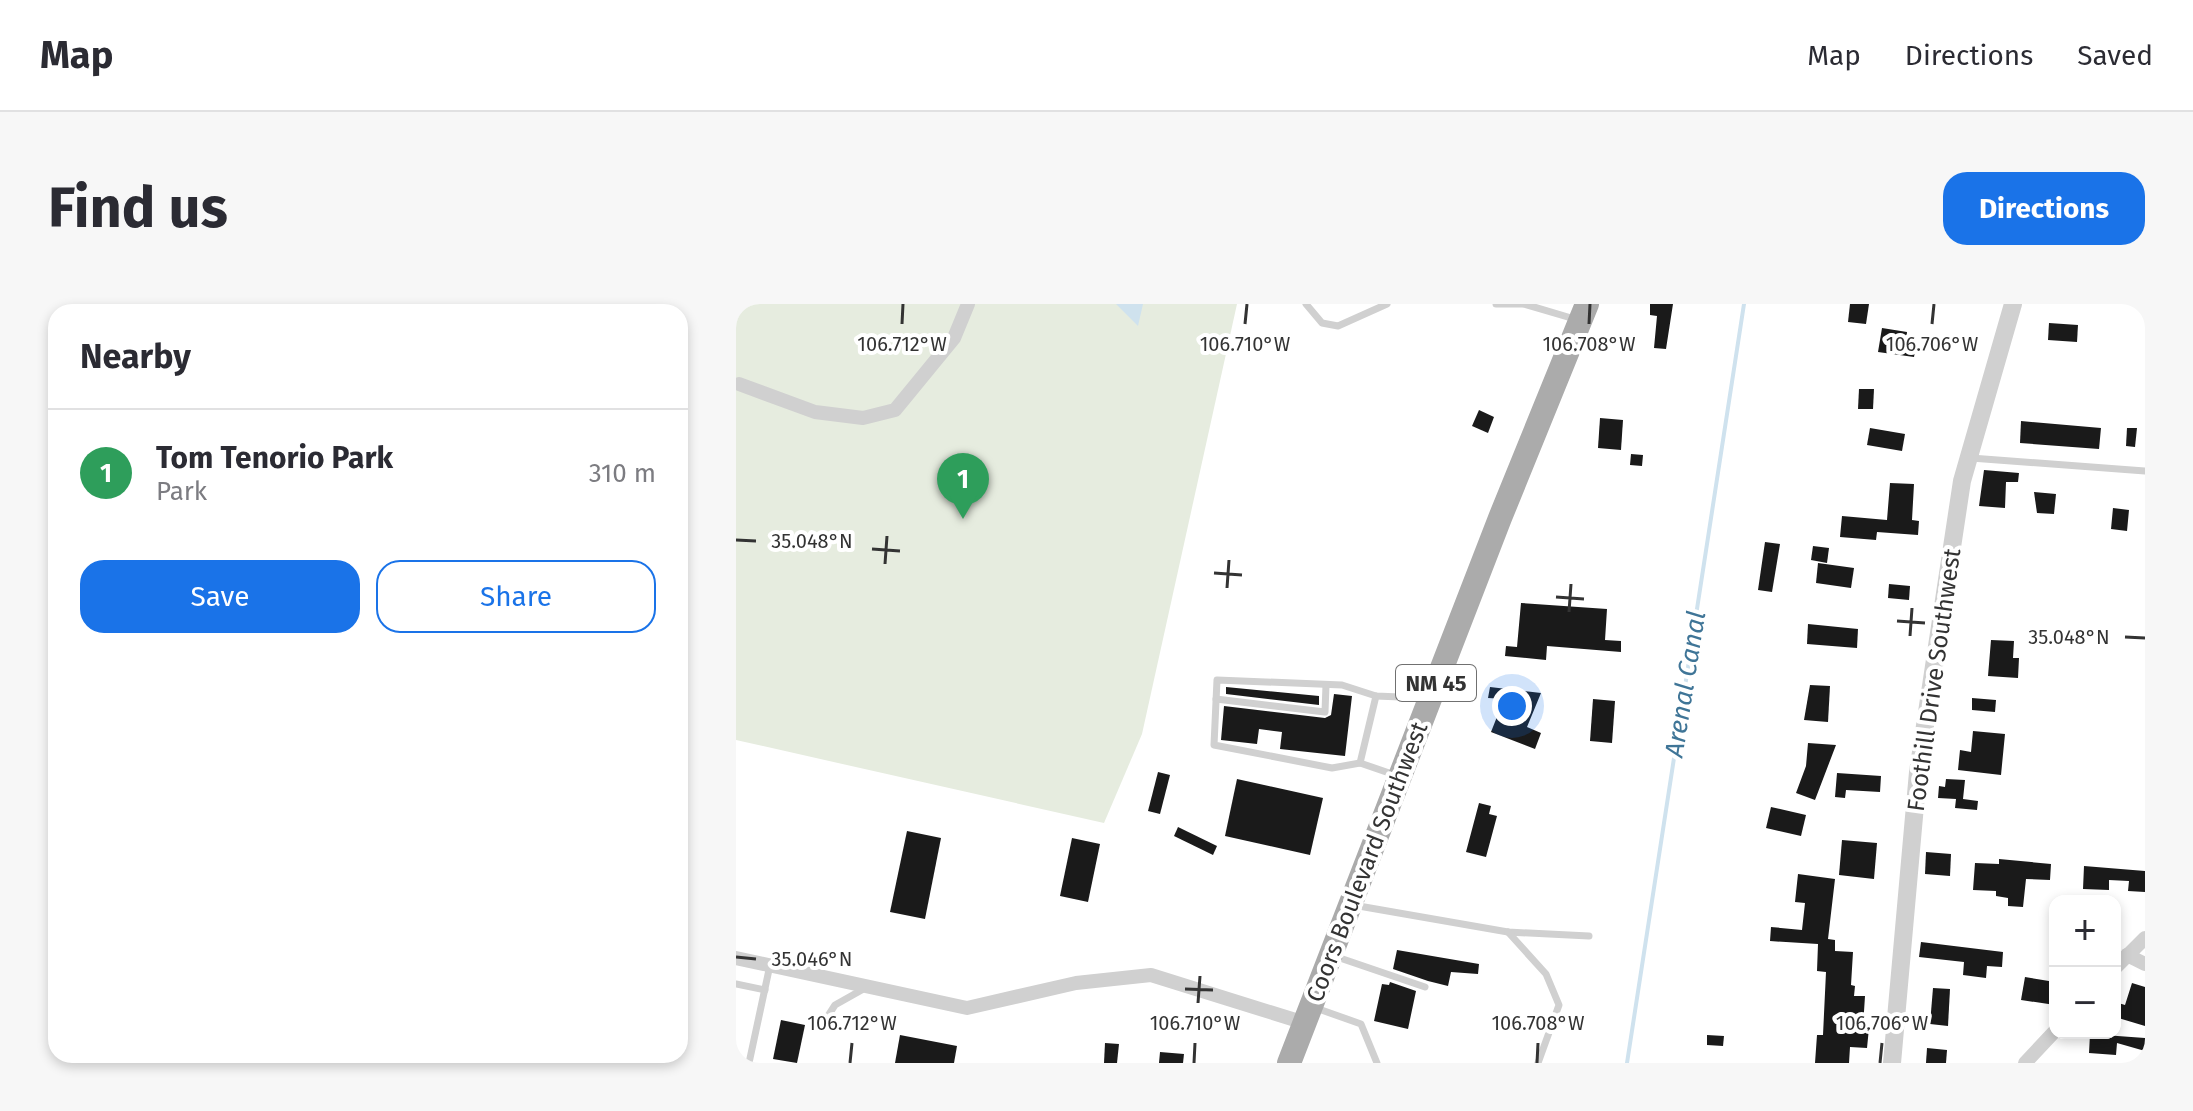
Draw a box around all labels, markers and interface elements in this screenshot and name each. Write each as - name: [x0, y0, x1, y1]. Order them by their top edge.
- text: Map: [40, 32, 113, 78]
- text: Map: [1807, 39, 1861, 72]
- text: Directions: [1905, 39, 2033, 72]
- text: Saved: [2077, 39, 2153, 72]
- button: Directions: [1943, 172, 2145, 245]
- text: Find us: [48, 175, 228, 242]
- text: 106.712°W: [857, 332, 947, 356]
- text: 106.710°W: [1200, 332, 1291, 356]
- text: 106.708°W: [1542, 332, 1636, 356]
- text: 106.706°W: [1886, 332, 1979, 356]
- text: Nearby: [80, 336, 191, 377]
- text: Tom Tenorio Park: [156, 440, 393, 476]
- pin: 1: [937, 453, 989, 519]
- text: 1: [100, 458, 112, 489]
- text: 310 m: [589, 458, 656, 489]
- text: Park: [156, 476, 207, 507]
- text: 35.048°N: [771, 529, 853, 553]
- street label: Foothill Drive Southwest: [1902, 546, 1966, 813]
- button: Save: [80, 560, 360, 633]
- button: Share: [376, 560, 656, 633]
- water label: Arenal Canal: [1658, 609, 1712, 760]
- text: 35.048°N: [2028, 625, 2110, 649]
- road number: NM 45: [1396, 665, 1476, 701]
- your location: [1492, 686, 1532, 726]
- street label: Coors Boulevard Southwest: [1301, 718, 1434, 1006]
- map controls: [2049, 895, 2121, 1039]
- button: +: [2049, 895, 2121, 967]
- text: 35.046°N: [772, 947, 852, 971]
- button: −: [2049, 967, 2121, 1039]
- text: 106.712°W: [807, 1011, 897, 1035]
- text: 106.710°W: [1150, 1011, 1241, 1035]
- text: 106.708°W: [1491, 1011, 1585, 1035]
- text: 106.706°W: [1836, 1011, 1929, 1035]

